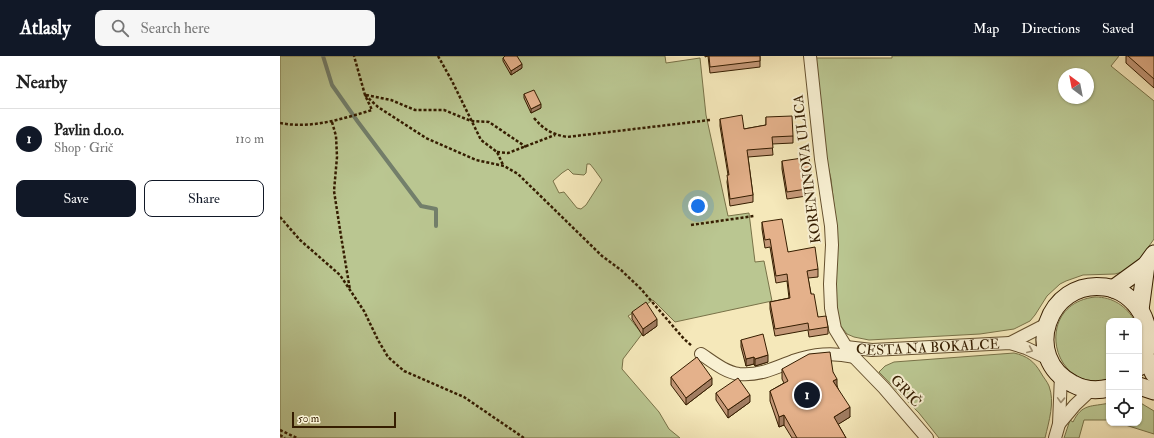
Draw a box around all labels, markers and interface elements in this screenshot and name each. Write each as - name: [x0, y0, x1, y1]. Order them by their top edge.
- search box: [95, 10, 375, 46]
- text: Atlasly: [20, 16, 71, 40]
- icon: search: [109, 17, 131, 39]
- text: Search here: [141, 19, 210, 38]
- text: Map: [973, 20, 999, 37]
- text: Directions: [1021, 20, 1080, 37]
- text: Saved: [1102, 20, 1134, 37]
- north arrow: [1058, 68, 1094, 104]
- text: Nearby: [16, 72, 67, 93]
- street label: KORENINOVA ULICA: [789, 94, 825, 244]
- text: Pavlin d.o.o.: [54, 121, 124, 140]
- text: 1: [27, 131, 31, 147]
- text: 110 m: [235, 131, 264, 147]
- text: Shop · Grič: [54, 140, 113, 156]
- button: Save: [16, 180, 136, 217]
- button: Share: [144, 180, 264, 217]
- your location: [688, 196, 708, 216]
- map controls: [1106, 318, 1142, 426]
- button: +: [1106, 318, 1142, 354]
- street label: CESTA NA BOKALCE: [855, 335, 1000, 359]
- one-way arrow: [1025, 345, 1033, 353]
- button: −: [1106, 354, 1142, 390]
- street label: GRIČ: [887, 371, 926, 411]
- pin: 1: [794, 380, 820, 410]
- button: locate: [1106, 390, 1142, 426]
- one-way arrow: [1056, 397, 1065, 403]
- scale bar: [292, 410, 396, 429]
- text: 50 m: [298, 412, 319, 425]

